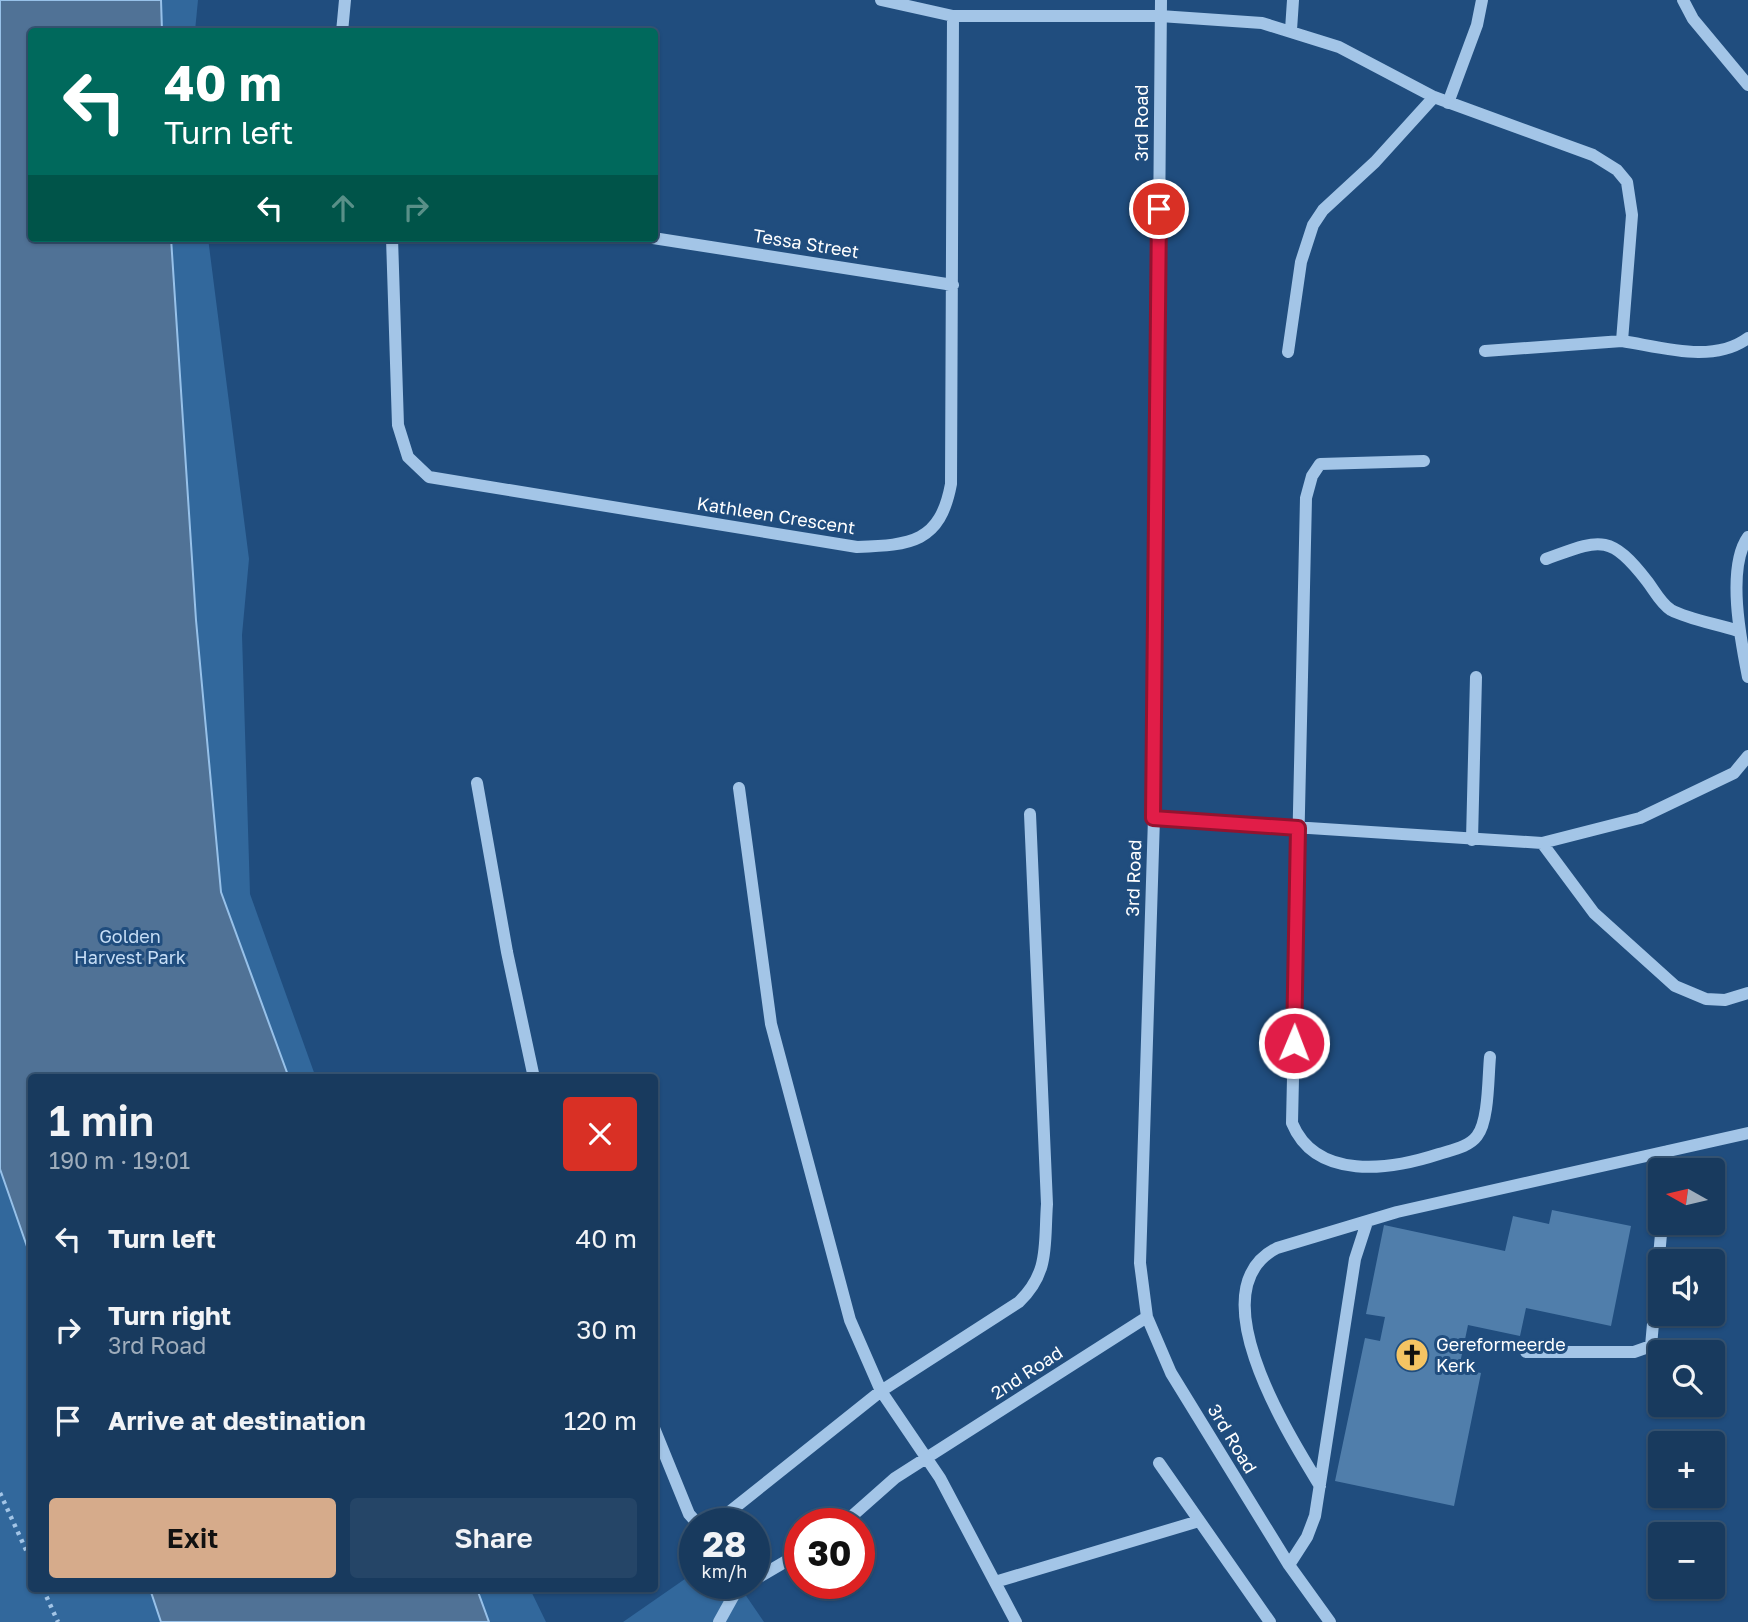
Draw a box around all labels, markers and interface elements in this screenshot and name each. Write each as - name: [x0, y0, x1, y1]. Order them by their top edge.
- text: 40 m: [164, 53, 282, 112]
- icon: left: [49, 56, 140, 147]
- street label: 3rd Road: [1130, 84, 1152, 162]
- text: Turn left: [164, 113, 293, 151]
- pin: [1129, 179, 1189, 239]
- icon: left: [251, 189, 289, 227]
- icon: ahead: [324, 189, 362, 227]
- icon: right: [397, 189, 435, 227]
- icon: arrive: [1140, 190, 1178, 228]
- street label: Tessa Street: [752, 224, 861, 262]
- street label: Kathleen Crescent: [695, 492, 857, 538]
- street label: 3rd Road: [1121, 839, 1145, 917]
- park label: Golden Harvest Park: [74, 925, 186, 968]
- position arrow: [1257, 1006, 1331, 1080]
- text: 1 min: [49, 1095, 154, 1145]
- button: close: [563, 1097, 637, 1171]
- text: 190 m · 19:01: [49, 1146, 190, 1174]
- north arrow: [1648, 1158, 1726, 1236]
- map controls: [1648, 1158, 1725, 1599]
- icon: left: [49, 1220, 87, 1258]
- text: Turn left: [108, 1223, 216, 1254]
- text: 40 m: [576, 1223, 637, 1254]
- button: sound: [1648, 1249, 1725, 1326]
- text: Turn right: [108, 1300, 231, 1331]
- icon: right: [49, 1311, 87, 1349]
- text: 30 m: [576, 1314, 637, 1345]
- text: 3rd Road: [108, 1331, 206, 1359]
- place label: Gereformeerde Kerk: [1436, 1333, 1566, 1376]
- church icon: Gereformeerde Kerk: [1393, 1336, 1431, 1374]
- button: search: [1648, 1340, 1725, 1417]
- street label: 2nd Road: [986, 1341, 1066, 1403]
- street label: 3rd Road: [1204, 1400, 1262, 1477]
- icon: arrive: [49, 1402, 87, 1440]
- text: Arrive at destination: [108, 1405, 366, 1436]
- text: 120 m: [564, 1405, 637, 1436]
- button: +: [1648, 1431, 1725, 1508]
- button: Exit: [49, 1498, 336, 1578]
- button: Share: [350, 1498, 637, 1578]
- speed limit sign: 30: [784, 1508, 875, 1599]
- button: −: [1648, 1522, 1725, 1599]
- text: 28: [703, 1523, 746, 1565]
- text: km/h: [702, 1560, 747, 1582]

